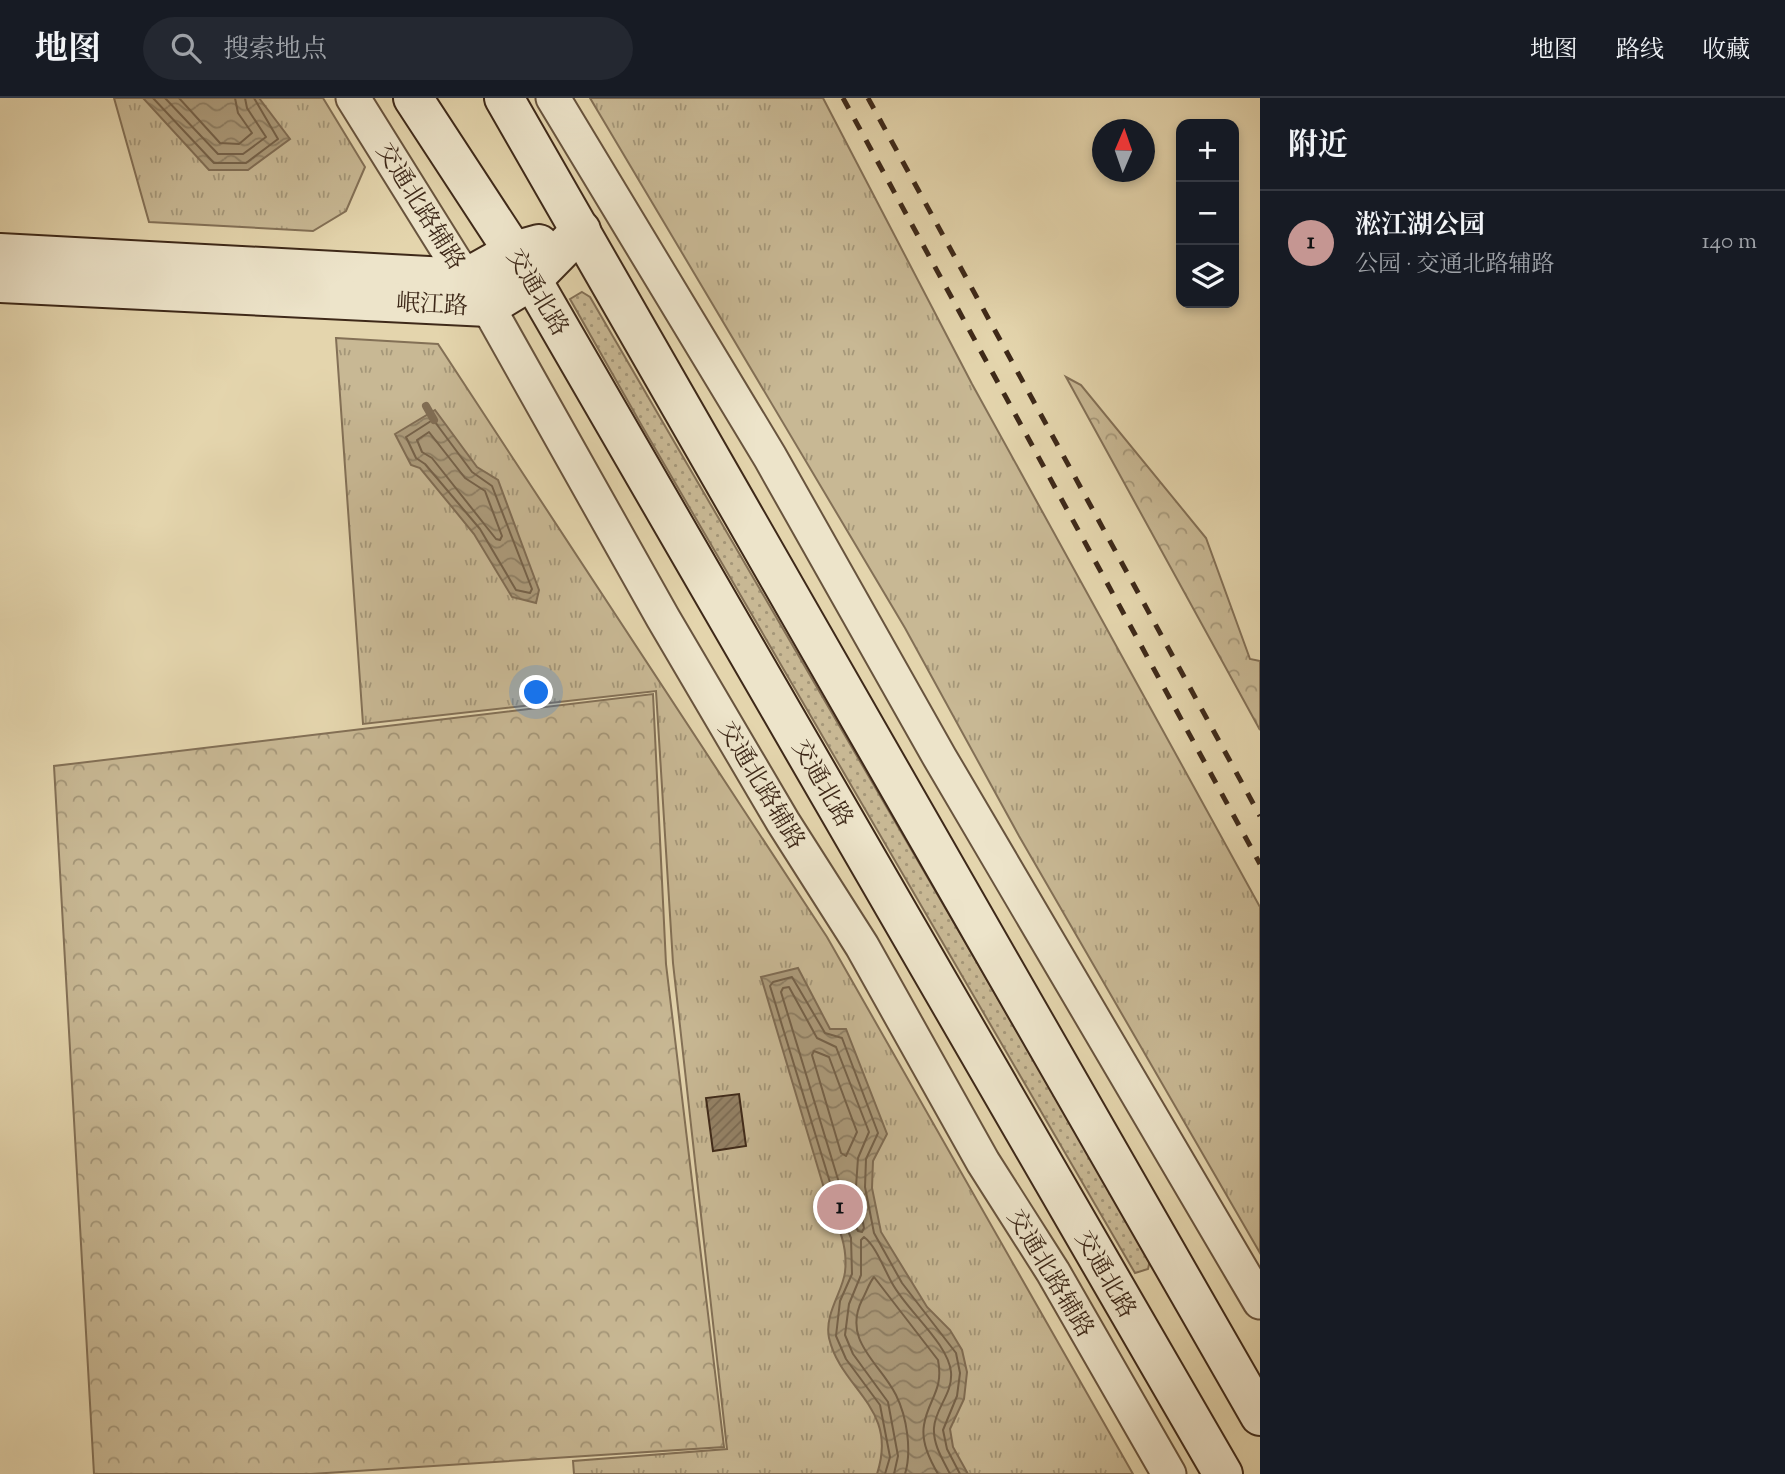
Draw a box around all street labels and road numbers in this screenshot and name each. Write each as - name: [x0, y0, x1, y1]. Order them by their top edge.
- street label: 交通北路辅路: [367, 137, 472, 277]
- street label: 交通北路: [497, 243, 576, 343]
- street label: 岷江路: [395, 287, 469, 325]
- street label: 交通北路辅路: [709, 716, 812, 857]
- street label: 交通北路: [783, 734, 860, 834]
- street label: 交通北路辅路: [998, 1204, 1101, 1345]
- street label: 交通北路: [1066, 1225, 1143, 1325]

